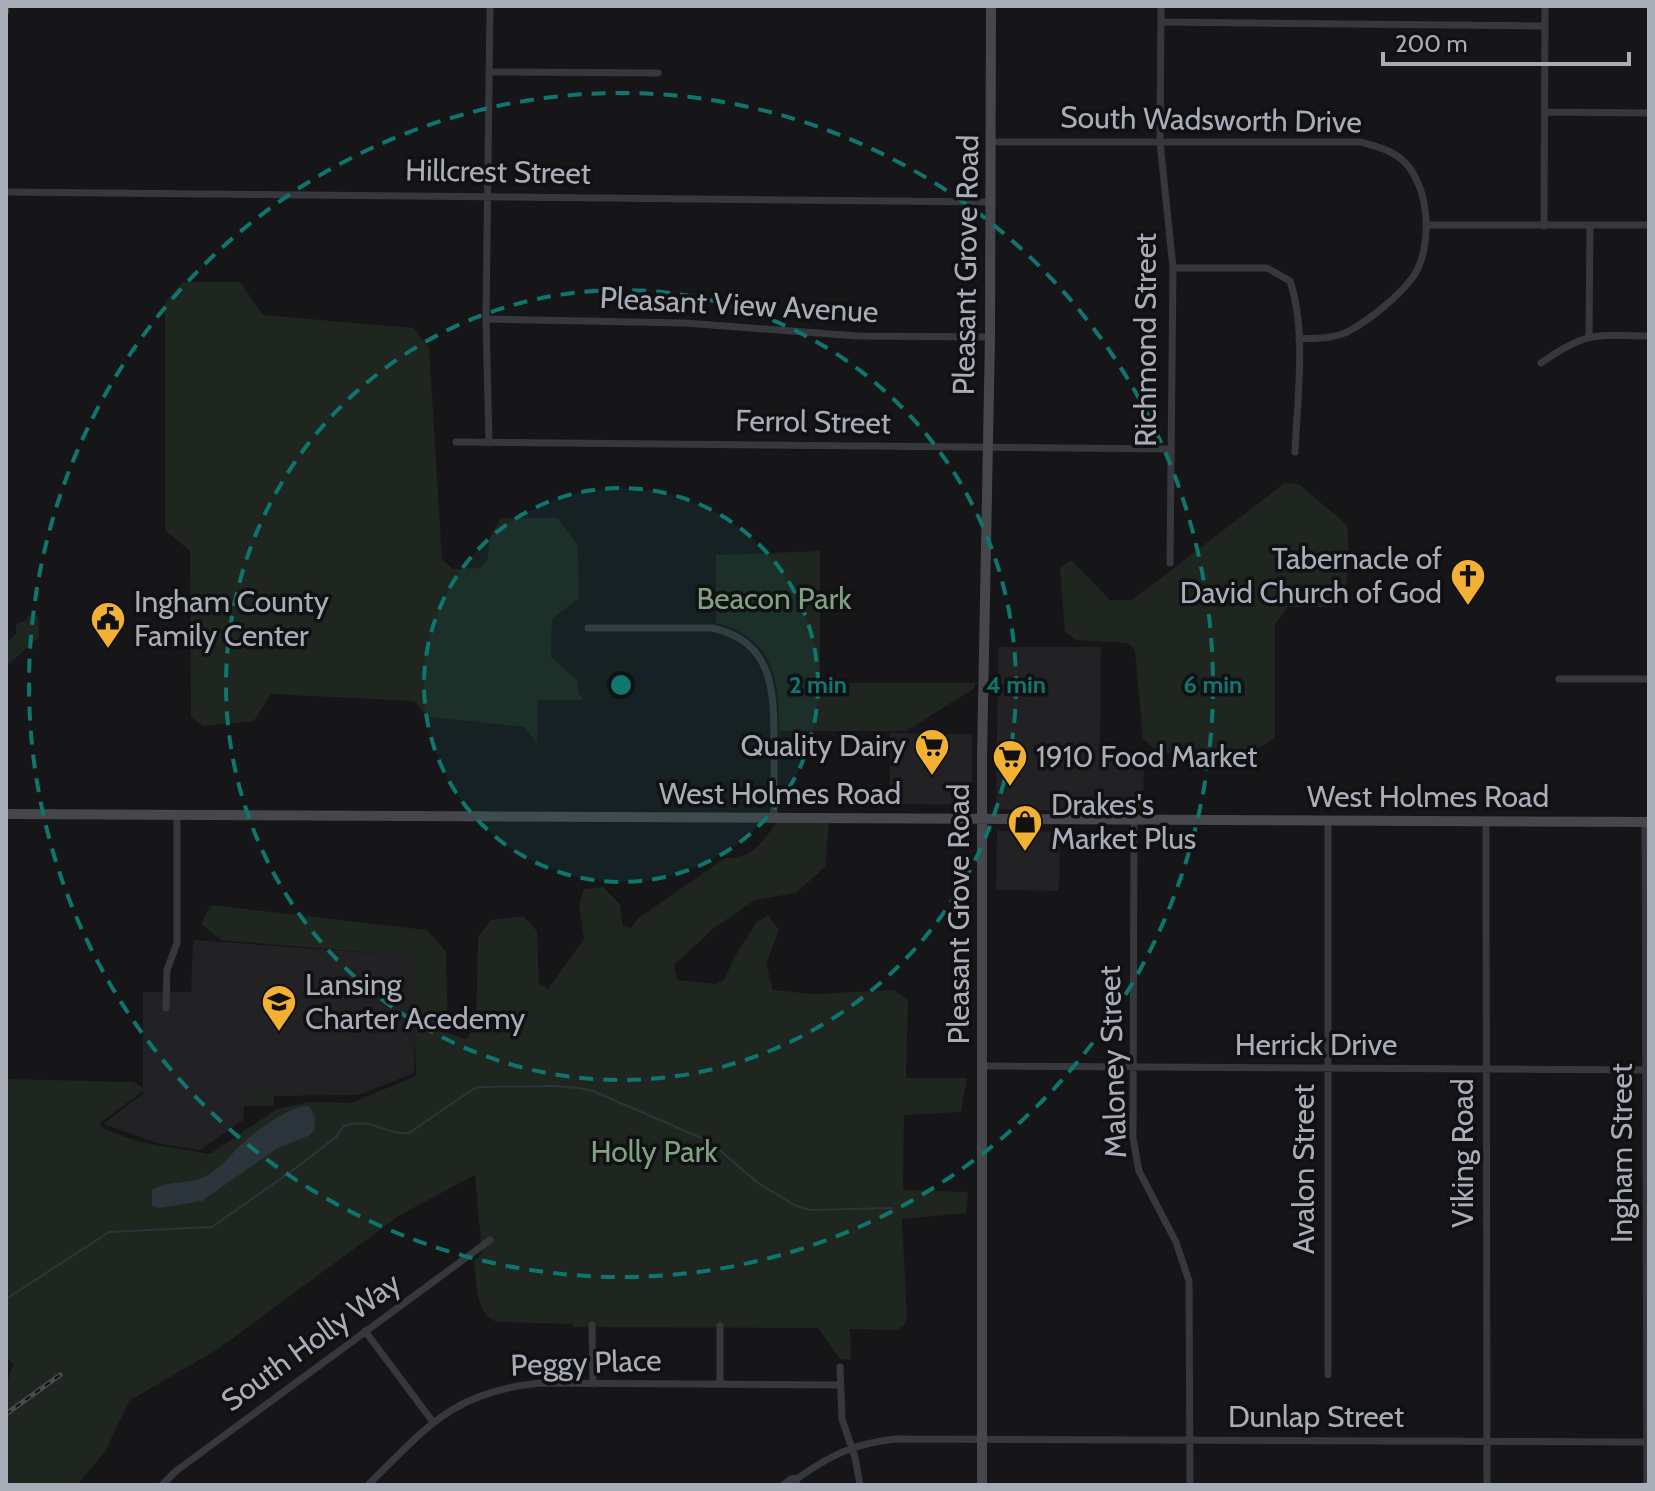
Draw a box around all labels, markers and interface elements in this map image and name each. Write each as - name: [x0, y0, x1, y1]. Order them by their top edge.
- scale bar: [1383, 16, 1629, 66]
- text: 200 m: [1395, 29, 1468, 58]
- street label: South Wadsworth Drive: [1060, 98, 1362, 141]
- street label: Pleasant Grove Road: [945, 134, 986, 396]
- street label: Hillcrest Street: [405, 151, 591, 192]
- street label: Richmond Street: [1127, 233, 1164, 447]
- street label: Pleasant View Avenue: [599, 279, 879, 330]
- street label: Ferrol Street: [735, 402, 891, 441]
- place label: Tabernacle of David Church of God: [1180, 540, 1442, 611]
- church icon: Tabernacle of David Church of God: [1449, 557, 1487, 607]
- park label: Beacon Park: [696, 580, 852, 617]
- place label: Ingham County Family Center: [134, 583, 329, 654]
- public building icon: Ingham County Family Center: [89, 600, 127, 650]
- text: 2 min: [789, 670, 847, 699]
- text: 4 min: [986, 670, 1046, 699]
- text: 6 min: [1184, 670, 1242, 699]
- centre of rings: [607, 671, 635, 699]
- place label: Quality Dairy: [741, 727, 906, 764]
- supermarket icon: Quality Dairy: [913, 727, 951, 777]
- supermarket icon: 1910 Food Market: [991, 738, 1029, 788]
- place label: 1910 Food Market: [1036, 738, 1257, 775]
- street label: West Holmes Road: [659, 775, 901, 812]
- street label: West Holmes Road: [1307, 778, 1549, 815]
- street label: Pleasant Grove Road: [940, 784, 977, 1044]
- place label: Drakes's Market Plus: [1051, 786, 1196, 857]
- shop icon: Drakes's Market Plus: [1006, 803, 1044, 853]
- street label: Maloney Street: [1091, 965, 1134, 1159]
- place label: Lansing Charter Acedemy: [305, 966, 525, 1037]
- school or university icon: Lansing Charter Acedemy: [260, 983, 298, 1033]
- street label: Herrick Drive: [1235, 1026, 1397, 1063]
- street label: Ingham Street: [1603, 1063, 1640, 1243]
- street label: Viking Road: [1444, 1078, 1481, 1228]
- street label: Avalon Street: [1285, 1084, 1322, 1254]
- park label: Holly Park: [590, 1133, 718, 1170]
- street label: South Holly Way: [214, 1264, 407, 1419]
- street label: Peggy Place: [510, 1341, 662, 1384]
- street label: Dunlap Street: [1228, 1398, 1404, 1435]

